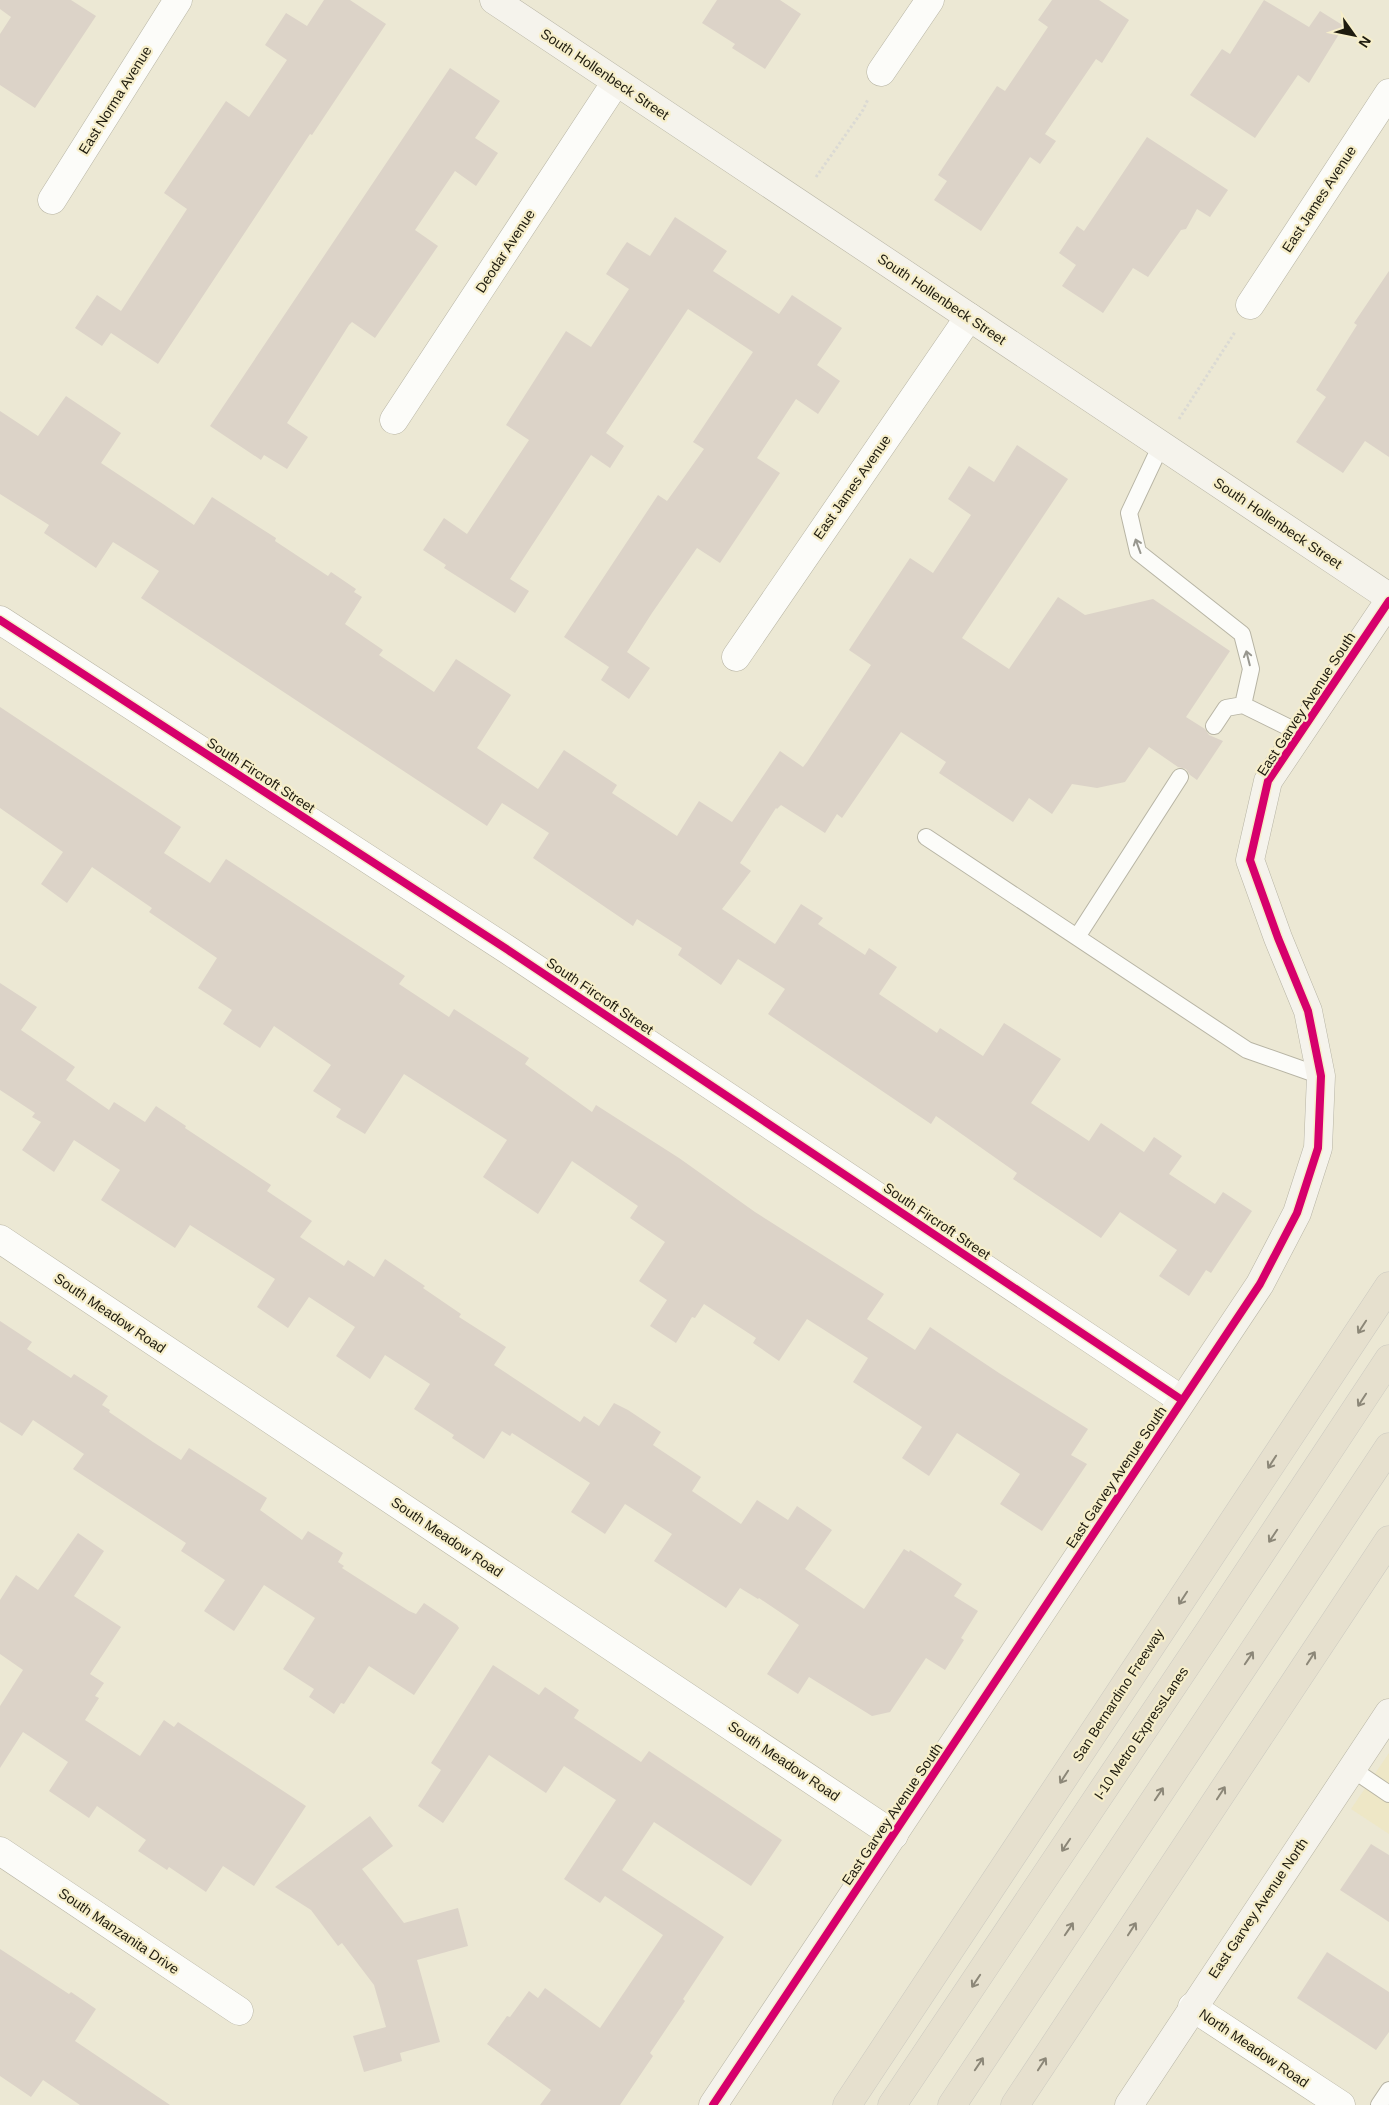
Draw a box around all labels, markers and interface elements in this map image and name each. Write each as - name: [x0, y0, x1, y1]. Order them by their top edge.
- north arrow: [1329, 10, 1379, 60]
- street label: South Hollenbeck Street: [538, 25, 672, 123]
- text: N: [1355, 33, 1374, 51]
- street label: East Norma Avenue: [75, 43, 155, 157]
- street label: East James Avenue: [1279, 143, 1359, 255]
- street label: Deodar Avenue: [472, 206, 538, 296]
- street label: South Hollenbeck Street: [875, 250, 1009, 348]
- street label: East James Avenue: [810, 432, 894, 542]
- street label: South Hollenbeck Street: [1211, 474, 1345, 572]
- one-way arrow: [1132, 538, 1142, 554]
- street label: East Garvey Avenue South: [1254, 629, 1358, 779]
- one-way arrow: [1243, 650, 1252, 666]
- street label: South Fircroft Street: [204, 734, 318, 816]
- street label: South Fircroft Street: [544, 954, 656, 1038]
- street label: South Fircroft Street: [881, 1179, 993, 1263]
- street label: South Meadow Road: [51, 1270, 169, 1356]
- one-way arrow: [1357, 1319, 1367, 1333]
- one-way arrow: [1357, 1393, 1367, 1407]
- street label: East Garvey Avenue South: [1062, 1403, 1170, 1551]
- one-way arrow: [1267, 1455, 1278, 1469]
- street label: South Meadow Road: [388, 1494, 506, 1580]
- one-way arrow: [1268, 1529, 1278, 1543]
- one-way arrow: [1178, 1590, 1188, 1604]
- street label: San Bernardino Freeway: [1069, 1626, 1167, 1764]
- one-way arrow: [1306, 1651, 1316, 1665]
- one-way arrow: [1244, 1652, 1254, 1666]
- street label: I-10 Metro ExpressLanes: [1091, 1664, 1191, 1802]
- street label: South Meadow Road: [725, 1718, 843, 1804]
- street label: East Garvey Avenue South: [838, 1740, 946, 1888]
- one-way arrow: [1059, 1770, 1069, 1784]
- one-way arrow: [1154, 1787, 1164, 1801]
- one-way arrow: [1216, 1787, 1226, 1801]
- street label: East Garvey Avenue North: [1205, 1835, 1311, 1981]
- one-way arrow: [1061, 1838, 1071, 1852]
- street label: South Manzanita Drive: [56, 1885, 182, 1977]
- one-way arrow: [1064, 1922, 1074, 1936]
- one-way arrow: [1127, 1922, 1137, 1936]
- one-way arrow: [971, 1973, 981, 1987]
- street label: North Meadow Road: [1196, 2005, 1312, 2091]
- one-way arrow: [974, 2058, 984, 2072]
- one-way arrow: [1037, 2058, 1047, 2072]

